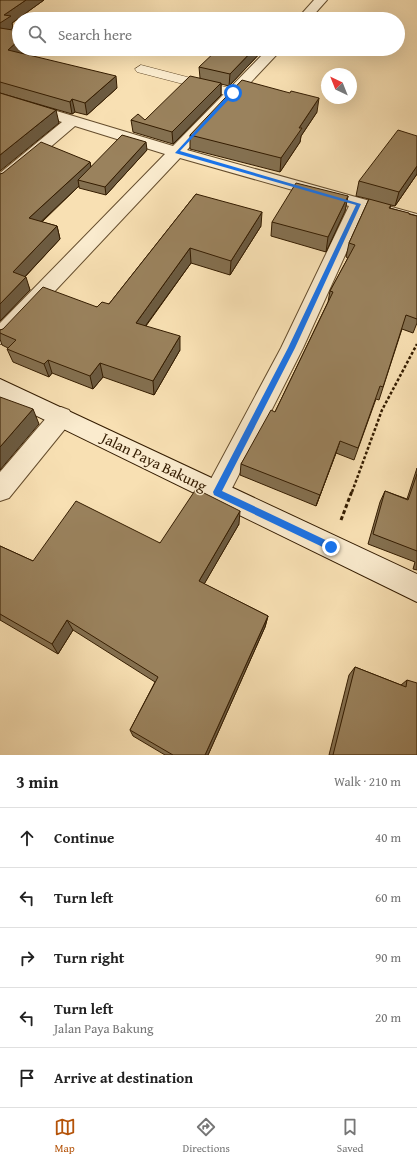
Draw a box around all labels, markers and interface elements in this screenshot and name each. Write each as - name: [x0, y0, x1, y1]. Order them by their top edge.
- search box: [12, 12, 405, 56]
- icon: search: [26, 23, 48, 45]
- text: Search here: [58, 24, 132, 45]
- north arrow: [321, 68, 357, 104]
- route start: [224, 84, 242, 102]
- street label: Jalan Paya Bakung: [96, 426, 211, 496]
- route end: [322, 538, 340, 556]
- text: 3 min: [16, 769, 58, 794]
- text: Walk · 210 m: [334, 772, 401, 791]
- icon: ahead: [16, 827, 38, 849]
- text: Continue: [54, 827, 115, 848]
- text: 40 m: [375, 828, 401, 847]
- icon: left: [16, 887, 38, 909]
- text: Turn left: [54, 887, 113, 908]
- text: 60 m: [375, 888, 401, 907]
- icon: right: [16, 947, 38, 969]
- text: Turn right: [54, 947, 125, 968]
- text: 90 m: [375, 948, 401, 967]
- text: Turn left: [54, 998, 113, 1019]
- icon: left: [16, 1007, 38, 1029]
- text: 20 m: [375, 1008, 401, 1027]
- text: Jalan Paya Bakung: [54, 1019, 154, 1038]
- icon: arrive: [16, 1067, 38, 1089]
- text: Arrive at destination: [54, 1067, 193, 1088]
- tab: Map: [54, 1116, 76, 1156]
- tab: Directions: [183, 1116, 230, 1156]
- tab: Saved: [337, 1116, 363, 1156]

